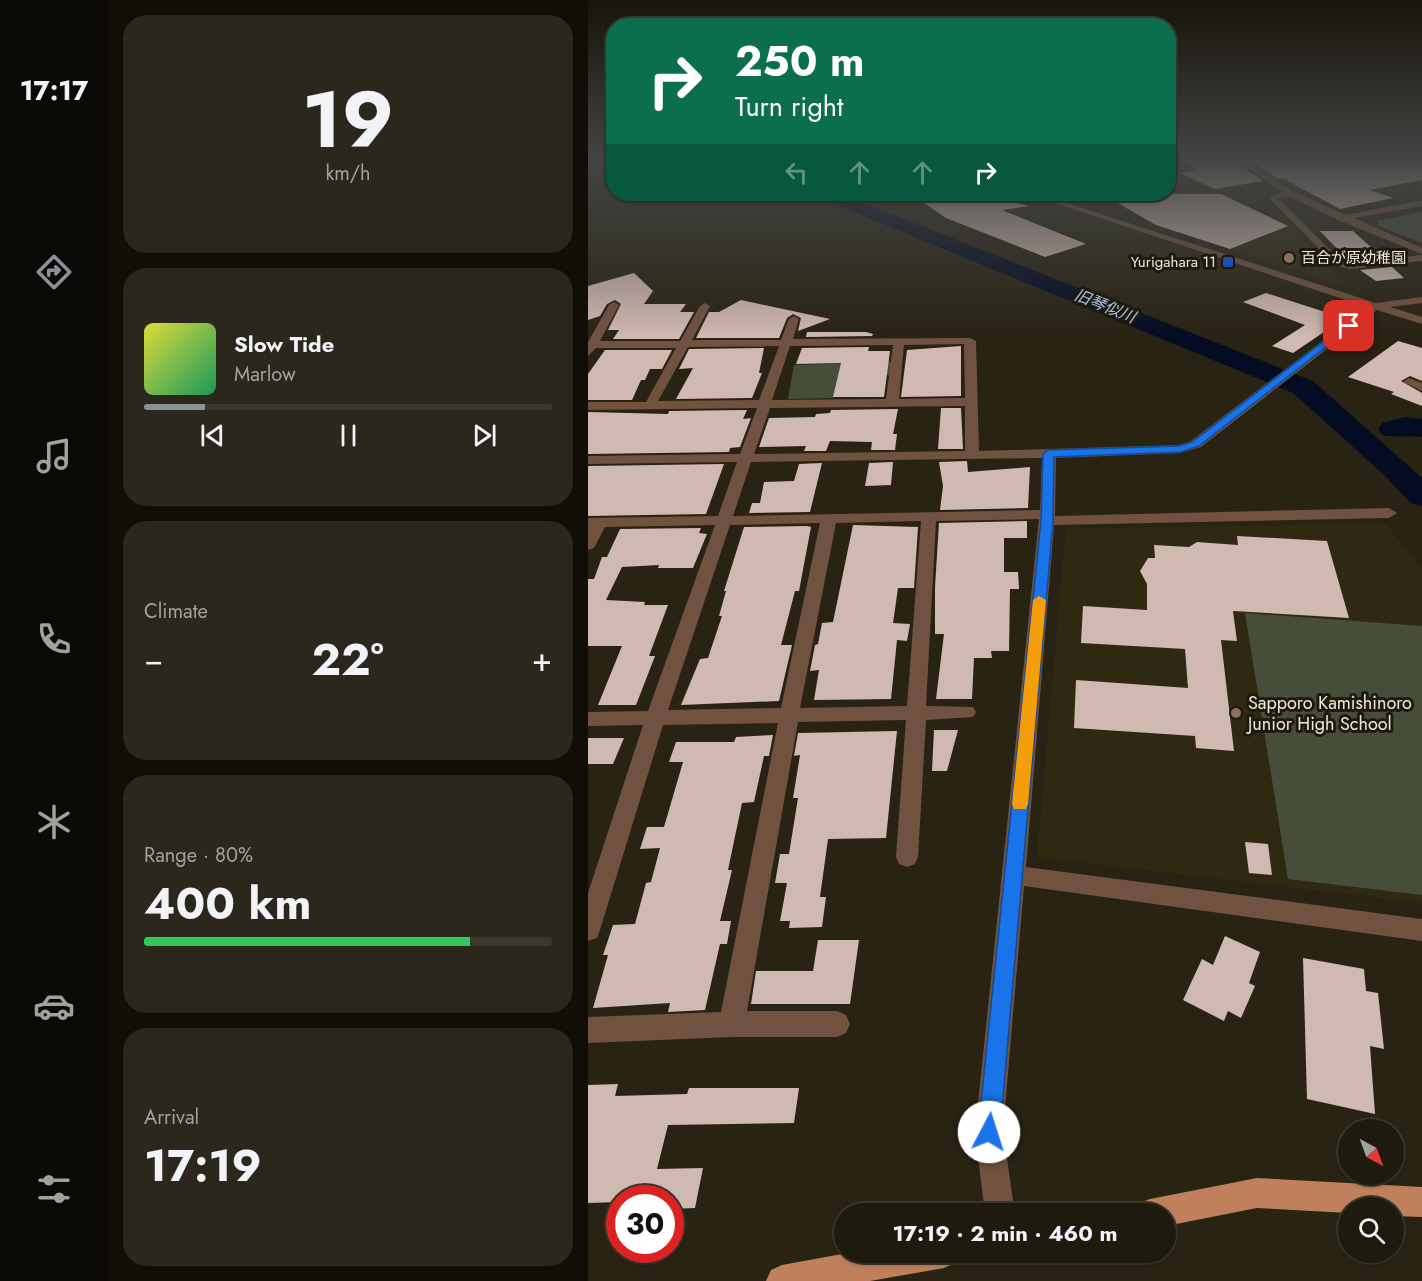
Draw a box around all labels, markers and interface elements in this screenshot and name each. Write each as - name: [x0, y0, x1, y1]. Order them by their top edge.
- text: 250 m: [735, 31, 865, 92]
- icon: right: [636, 42, 714, 120]
- text: 19: [302, 64, 394, 176]
- text: 17:17: [20, 71, 88, 110]
- text: Turn right: [735, 87, 843, 126]
- icon: left: [780, 156, 813, 189]
- icon: ahead: [843, 156, 876, 189]
- icon: ahead: [906, 156, 939, 189]
- icon: right: [969, 156, 1002, 189]
- text: km/h: [325, 159, 371, 188]
- place label: 百合が原幼稚園: [1301, 247, 1406, 269]
- icon: directions: [33, 251, 75, 293]
- place label: Yurigahara 11: [1131, 251, 1216, 273]
- marker: 百合が原幼稚園: [1282, 251, 1296, 265]
- marker: Yurigahara 11: [1221, 255, 1235, 269]
- water label: 旧琴似川: [1071, 283, 1141, 329]
- pin: [1323, 300, 1374, 351]
- icon: arrive: [1332, 309, 1365, 342]
- text: Slow Tide: [234, 328, 334, 360]
- text: Marlow: [234, 360, 296, 389]
- icon: previous: [196, 419, 229, 452]
- icon: pause: [332, 419, 365, 452]
- icon: next: [468, 419, 501, 452]
- icon: music: [33, 435, 75, 477]
- text: Climate: [144, 597, 208, 626]
- icon: phone: [33, 618, 75, 660]
- text: 22°: [311, 627, 384, 692]
- text: −: [144, 636, 163, 683]
- text: +: [532, 636, 552, 683]
- place label: Sapporo Kamishinoro Junior High School: [1246, 690, 1412, 737]
- marker: Sapporo Kamishinoro Junior High School: [1229, 706, 1243, 720]
- icon: climate: [33, 801, 75, 843]
- text: Range · 80%: [144, 841, 253, 870]
- text: 400 km: [144, 871, 311, 936]
- icon: car: [33, 985, 75, 1027]
- position arrow: [957, 1100, 1021, 1164]
- text: Arrival: [144, 1103, 199, 1132]
- north arrow: [1338, 1119, 1404, 1185]
- map controls: [1338, 1119, 1404, 1263]
- text: 17:19: [144, 1133, 262, 1198]
- icon: filters: [33, 1168, 75, 1210]
- speed limit sign: 30: [606, 1185, 684, 1263]
- button: search: [1338, 1197, 1404, 1263]
- text: 17:19 · 2 min · 460 m: [892, 1217, 1118, 1249]

